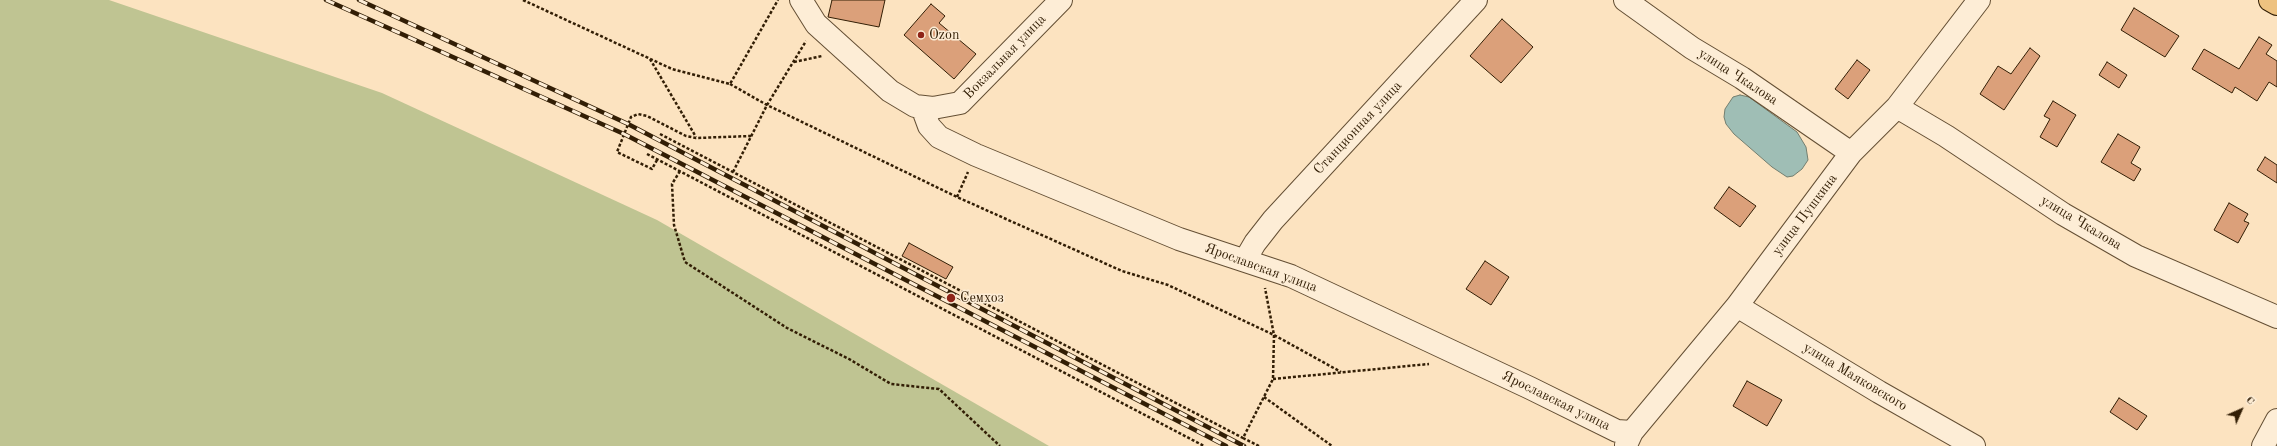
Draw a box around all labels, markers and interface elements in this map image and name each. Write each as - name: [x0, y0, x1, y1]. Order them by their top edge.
- street label: Вокзальная улица: [960, 11, 1050, 103]
- place label: Ozon: [929, 27, 959, 43]
- marker: Ozon: [916, 30, 926, 40]
- street label: улица Чкалова: [1695, 45, 1781, 109]
- street label: Станционная улица: [1310, 78, 1406, 178]
- street label: улица Пушкина: [1769, 171, 1841, 259]
- street label: улица Чкалова: [2037, 192, 2125, 254]
- street label: Ярославская улица: [1202, 240, 1320, 296]
- place label: Семхоз: [960, 290, 1004, 306]
- marker: Семхоз: [945, 292, 957, 304]
- street label: улица Маяковского: [1800, 339, 1910, 415]
- street label: Ярославская улица: [1499, 367, 1613, 435]
- north arrow: [2221, 390, 2261, 430]
- text: С: [2243, 395, 2256, 408]

